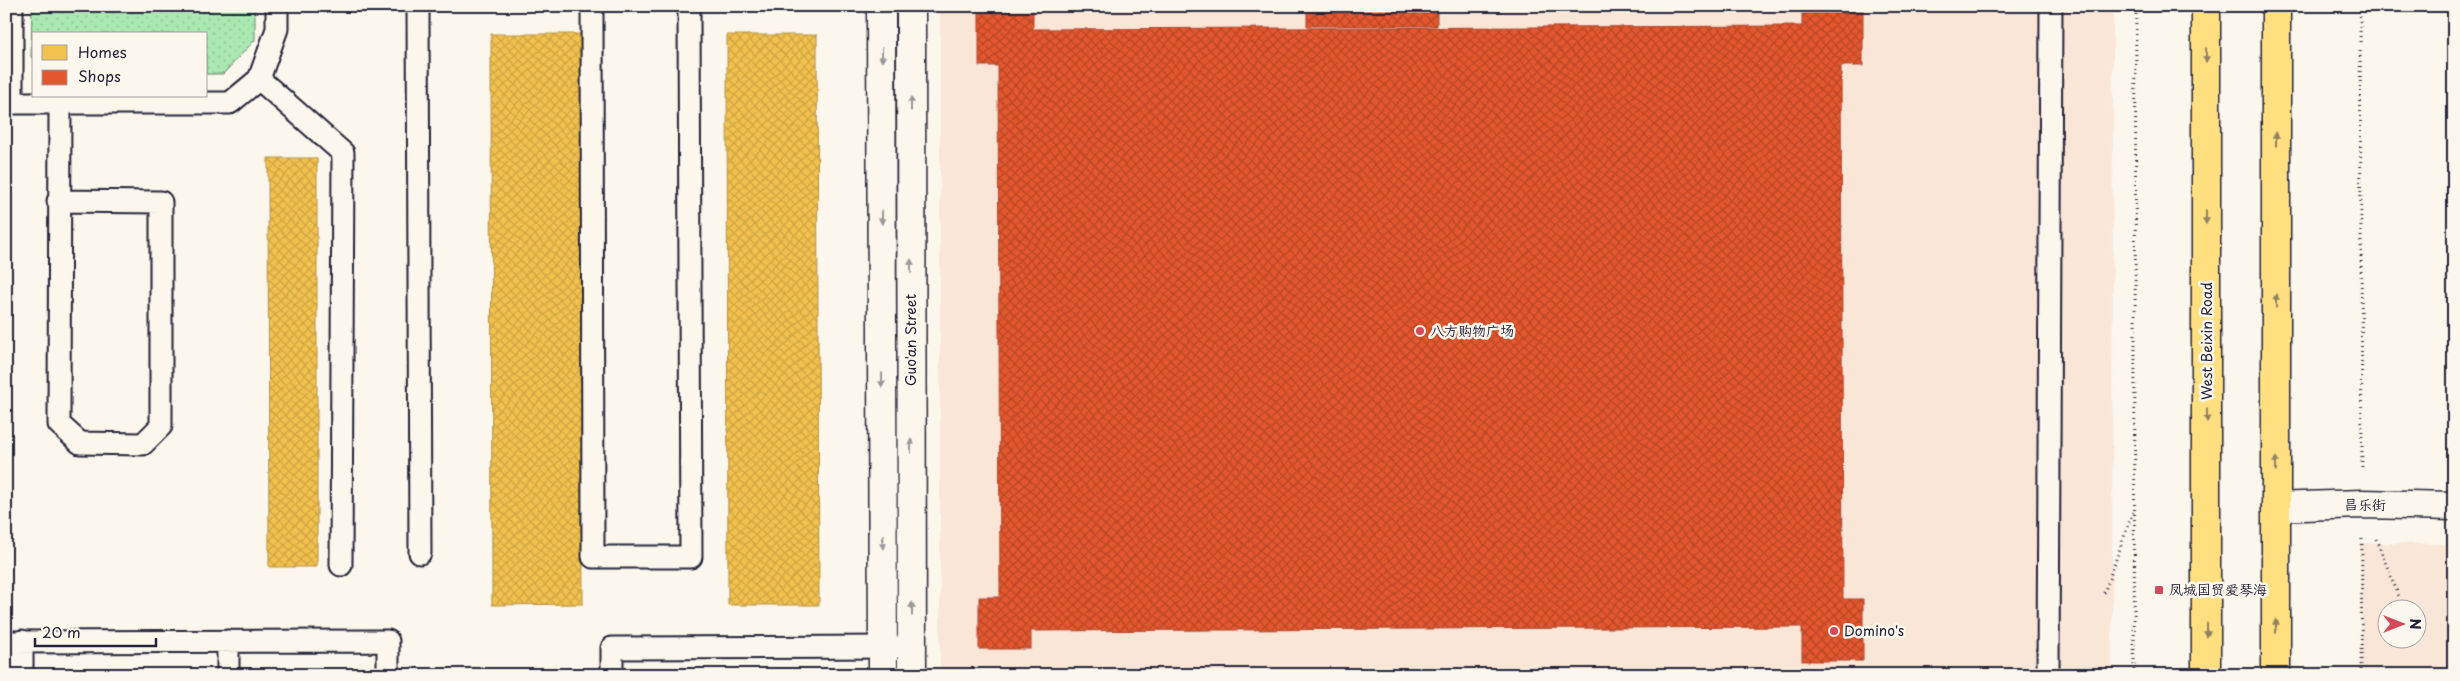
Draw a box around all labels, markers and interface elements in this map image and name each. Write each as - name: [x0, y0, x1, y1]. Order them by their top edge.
- legend: [32, 32, 208, 98]
- text: Homes: [78, 40, 127, 63]
- one-way arrow: [878, 47, 886, 63]
- one-way arrow: [2202, 47, 2210, 63]
- text: Shops: [78, 64, 121, 87]
- one-way arrow: [907, 95, 915, 111]
- one-way arrow: [2272, 130, 2280, 146]
- one-way arrow: [878, 210, 886, 226]
- one-way arrow: [2202, 210, 2210, 226]
- one-way arrow: [907, 258, 915, 274]
- street label: West Beixin Road: [2196, 282, 2217, 400]
- street label: Guo'an Street: [900, 293, 921, 386]
- one-way arrow: [2272, 293, 2280, 309]
- place label: 八方购物广场: [1430, 320, 1514, 341]
- marker: 八方购物广场: [1414, 325, 1426, 337]
- one-way arrow: [878, 372, 886, 388]
- one-way arrow: [2203, 407, 2211, 423]
- one-way arrow: [907, 438, 915, 454]
- one-way arrow: [2272, 455, 2280, 471]
- street label: 昌乐街: [2344, 494, 2386, 515]
- one-way arrow: [879, 535, 887, 551]
- place label: 凤城国贸爱琴海: [2169, 579, 2267, 600]
- marker: 凤城国贸爱琴海: [2153, 584, 2165, 596]
- north arrow: [2378, 598, 2428, 648]
- one-way arrow: [908, 600, 916, 616]
- scale bar: [35, 616, 156, 648]
- one-way arrow: [2272, 618, 2280, 634]
- text: N: [2405, 618, 2426, 630]
- text: 20 m: [42, 620, 81, 643]
- place label: Domino's: [1844, 620, 1904, 641]
- one-way arrow: [2203, 622, 2211, 638]
- marker: Domino's: [1828, 625, 1840, 637]

